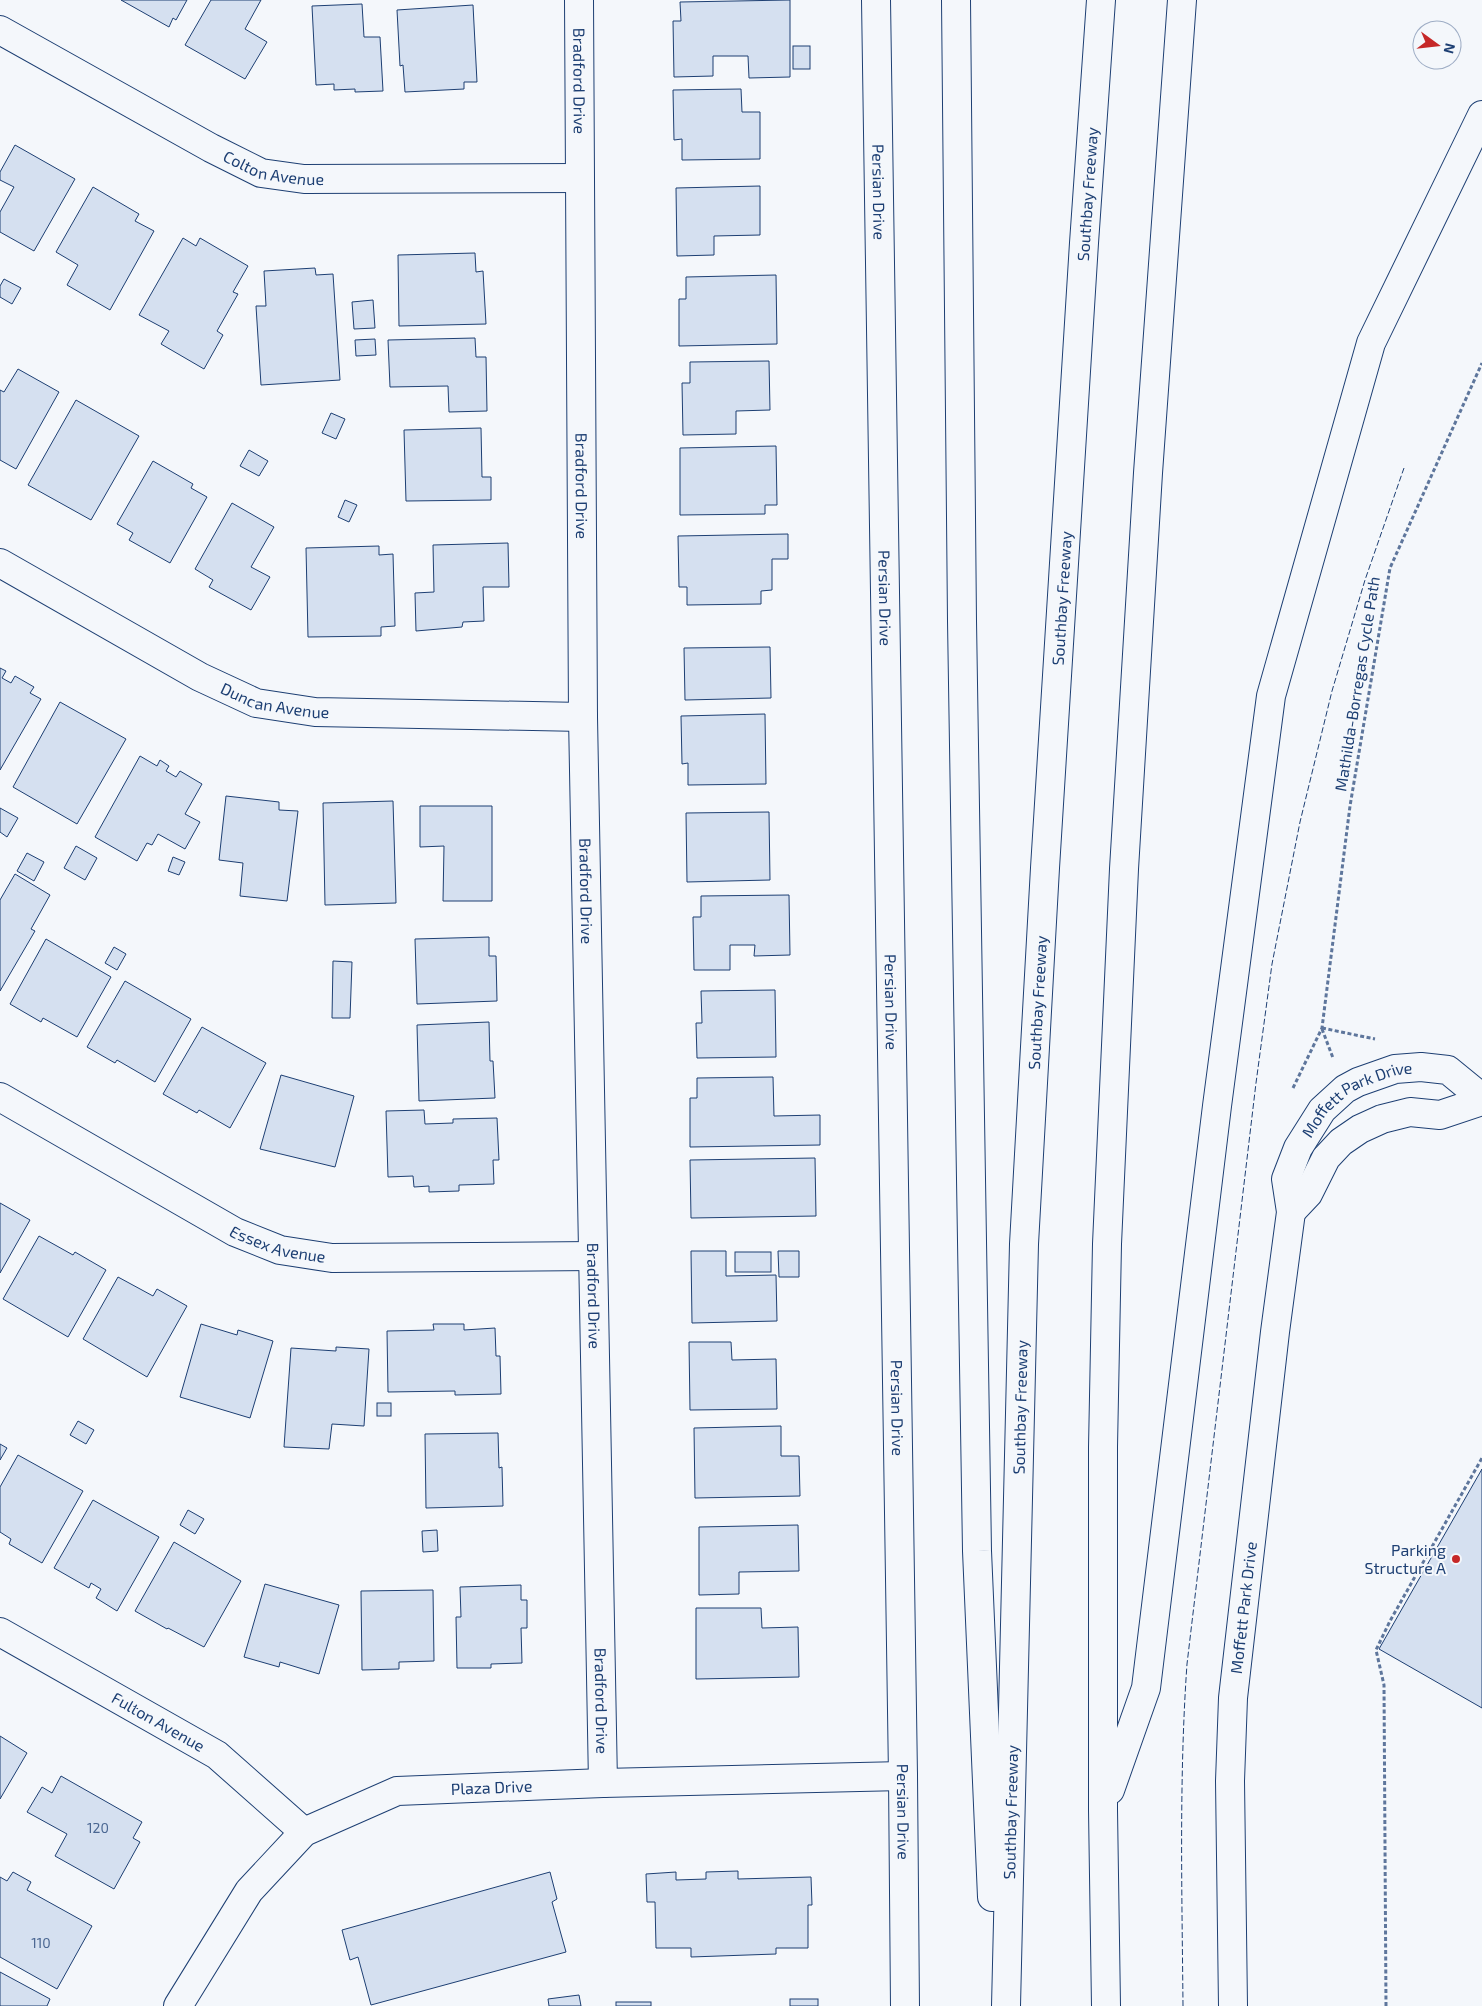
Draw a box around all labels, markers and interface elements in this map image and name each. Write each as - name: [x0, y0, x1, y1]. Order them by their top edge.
- north arrow: [1412, 20, 1462, 70]
- street label: Bradford Drive: [570, 28, 590, 134]
- text: N: [1441, 41, 1460, 56]
- street label: Southbay Freeway: [1073, 126, 1101, 262]
- street label: Persian Drive: [869, 144, 890, 240]
- street label: Colton Avenue: [221, 146, 324, 188]
- street label: Bradford Drive: [572, 433, 592, 539]
- street label: Southbay Freeway: [1048, 530, 1075, 666]
- street label: Persian Drive: [875, 550, 896, 646]
- street label: Mathilda-Borregas Cycle Path: [1330, 575, 1383, 793]
- street label: Duncan Avenue: [218, 678, 329, 721]
- street label: Bradford Drive: [576, 838, 597, 944]
- street label: Southbay Freeway: [1024, 934, 1050, 1070]
- street label: Persian Drive: [882, 954, 902, 1050]
- street label: Moffett Park Drive: [1297, 1058, 1413, 1141]
- street label: Essex Avenue: [227, 1221, 327, 1266]
- street label: Bradford Drive: [584, 1243, 605, 1349]
- street label: Southbay Freeway: [1009, 1339, 1031, 1475]
- street label: Persian Drive: [888, 1360, 908, 1456]
- street label: Moffett Park Drive: [1226, 1540, 1260, 1675]
- place label: Parking Structure A: [1365, 1540, 1446, 1577]
- marker: Parking Structure A: [1450, 1553, 1462, 1565]
- street label: Bradford Drive: [591, 1647, 612, 1754]
- street label: Fulton Avenue: [109, 1688, 208, 1755]
- street label: Southbay Freeway: [999, 1744, 1021, 1879]
- street label: Persian Drive: [894, 1764, 914, 1860]
- street label: Plaza Drive: [450, 1776, 533, 1798]
- house number: 120: [87, 1819, 109, 1836]
- house number: 110: [31, 1934, 51, 1951]

